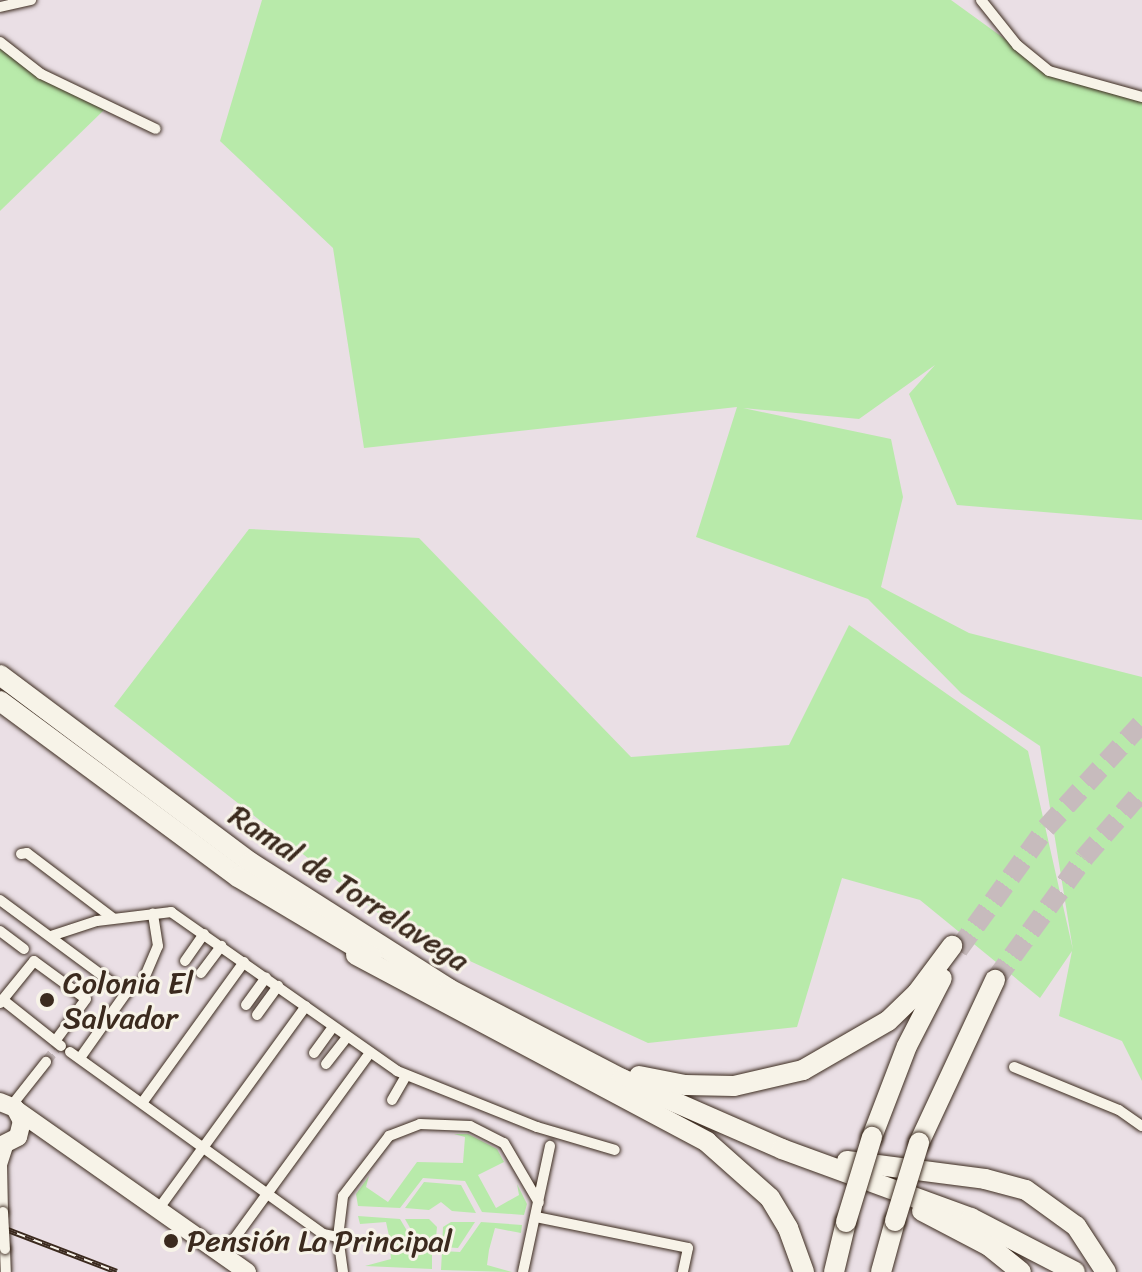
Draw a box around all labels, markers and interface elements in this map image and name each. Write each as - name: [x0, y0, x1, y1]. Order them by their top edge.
- street label: Ramal de Torrelavega: [222, 797, 476, 979]
- place label: Colonia El Salvador: [63, 965, 193, 1036]
- marker: Colonia El Salvador: [38, 991, 56, 1009]
- place label: Pensión La Principal: [187, 1223, 453, 1259]
- marker: Pensión La Principal: [162, 1232, 180, 1250]

